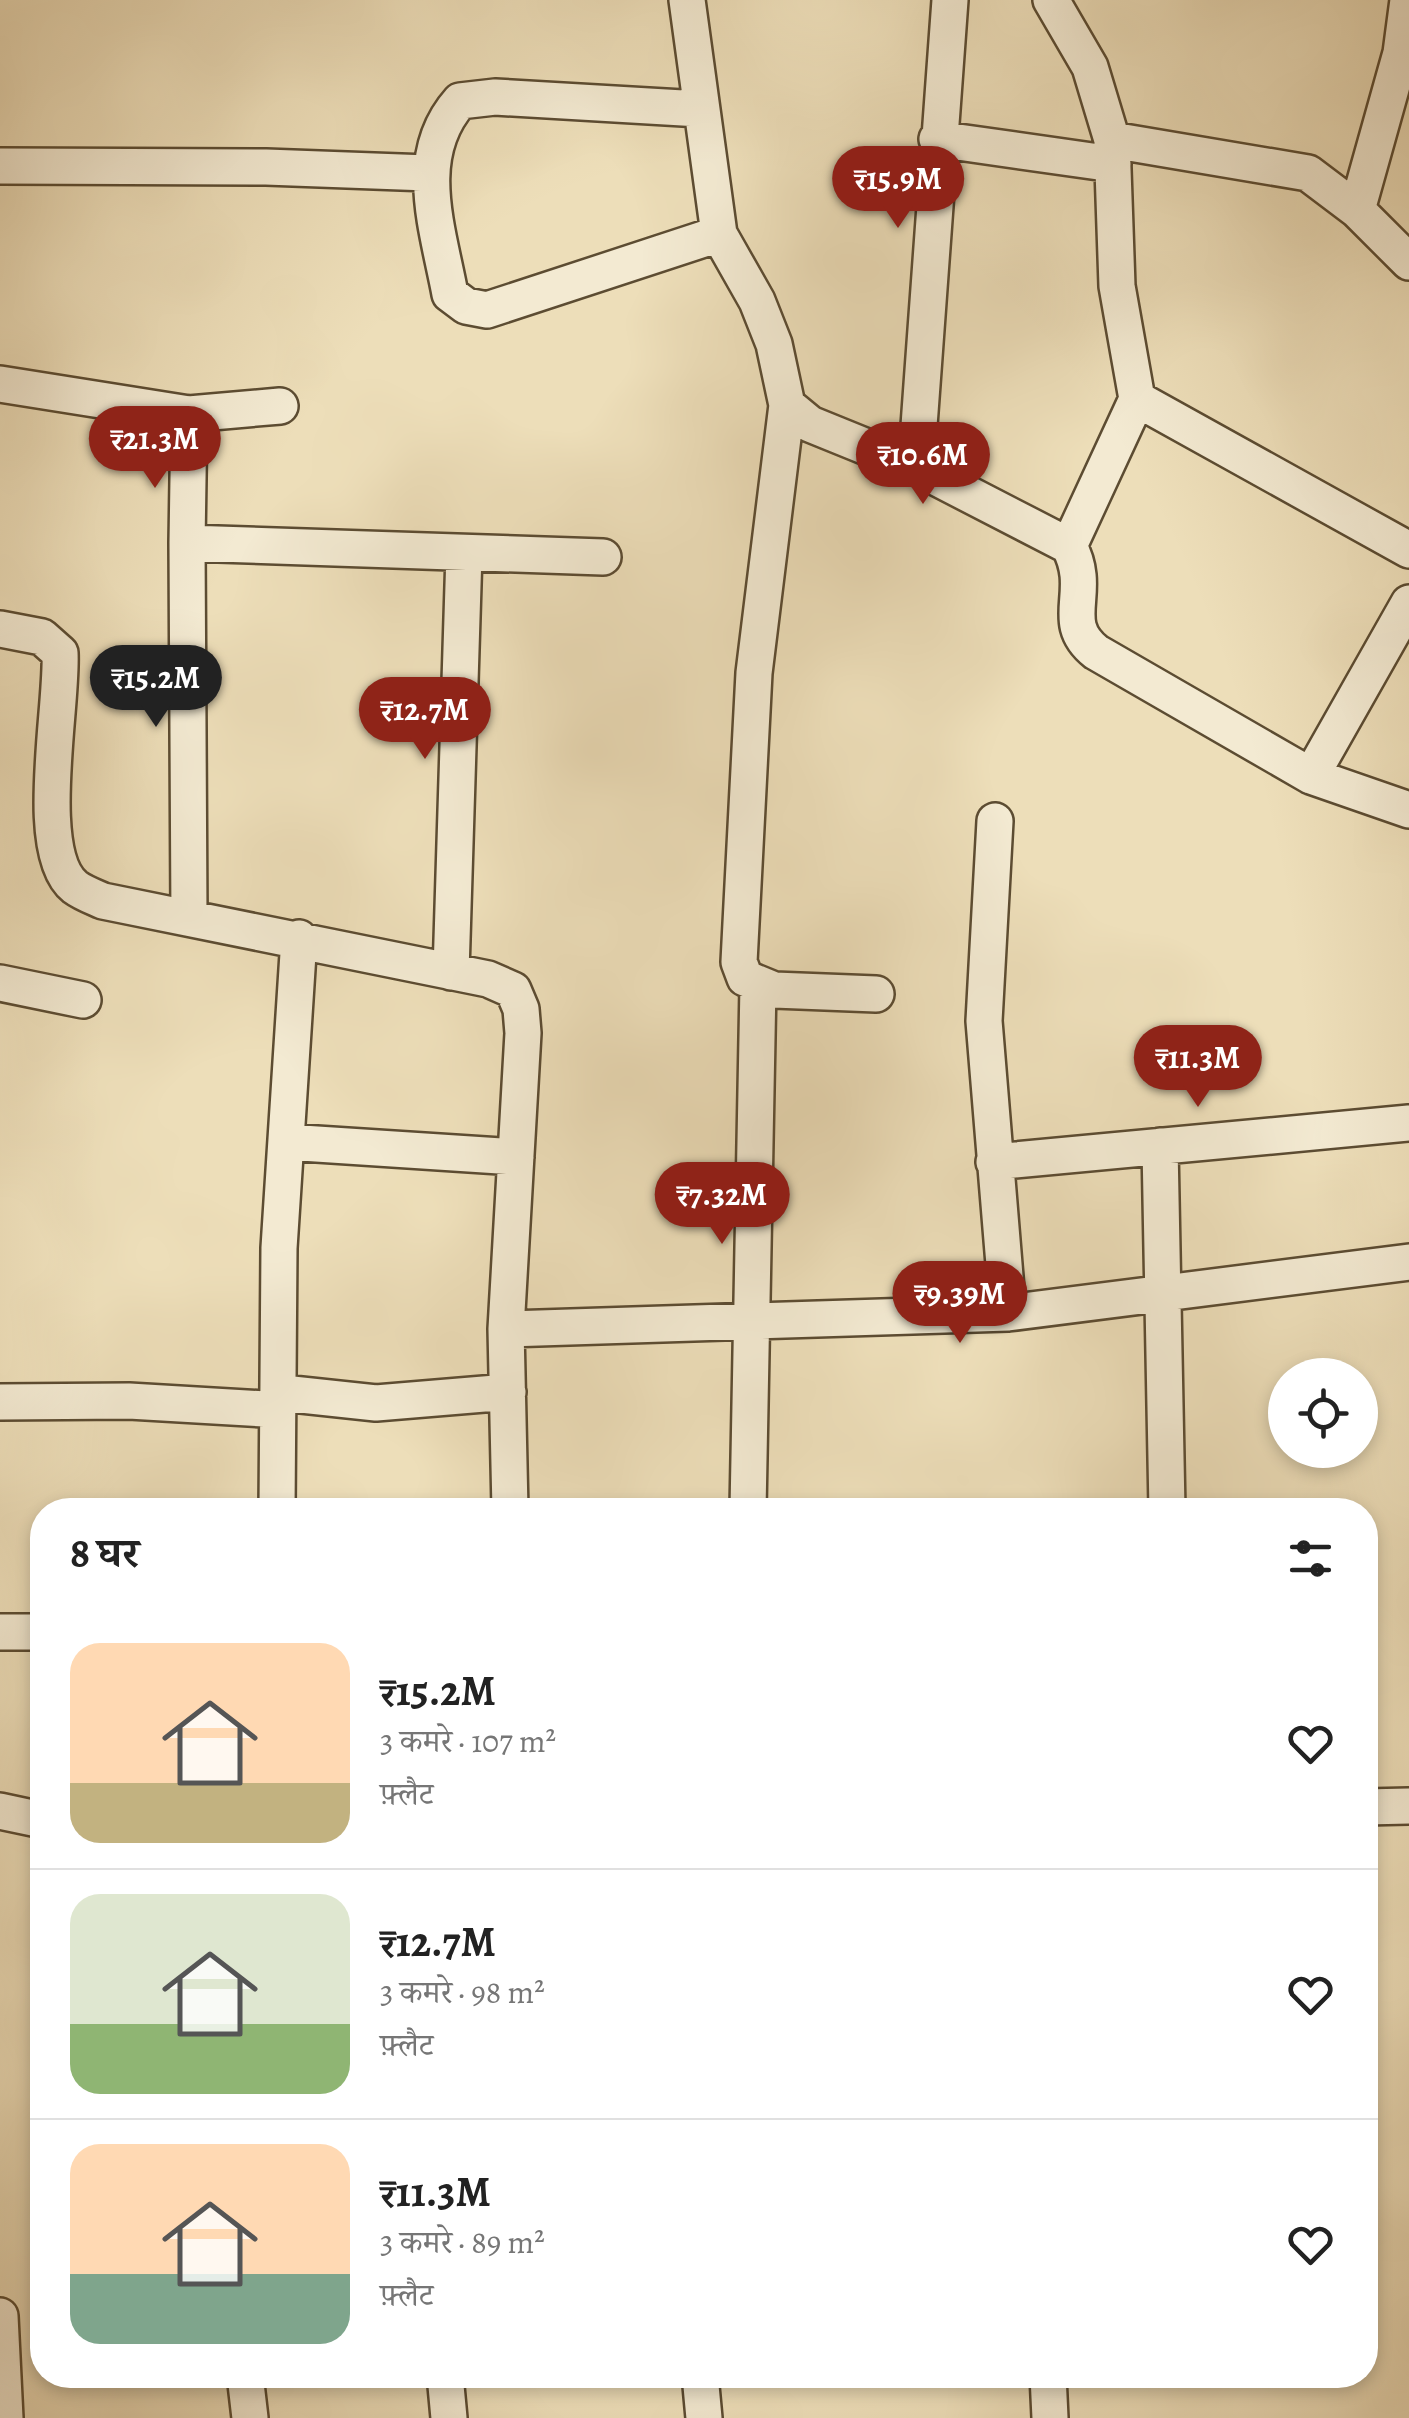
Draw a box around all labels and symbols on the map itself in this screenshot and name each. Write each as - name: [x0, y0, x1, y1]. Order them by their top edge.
- pin: ₹15.9M: [817, 146, 979, 231]
- pin: ₹21.3M: [74, 406, 236, 491]
- pin: ₹10.6M: [842, 422, 1004, 507]
- pin: ₹15.2M: [75, 645, 237, 730]
- pin: ₹12.7M: [344, 677, 506, 762]
- pin: ₹11.3M: [1117, 1025, 1279, 1110]
- pin: ₹7.32M: [641, 1162, 803, 1247]
- pin: ₹9.39M: [879, 1261, 1041, 1346]

